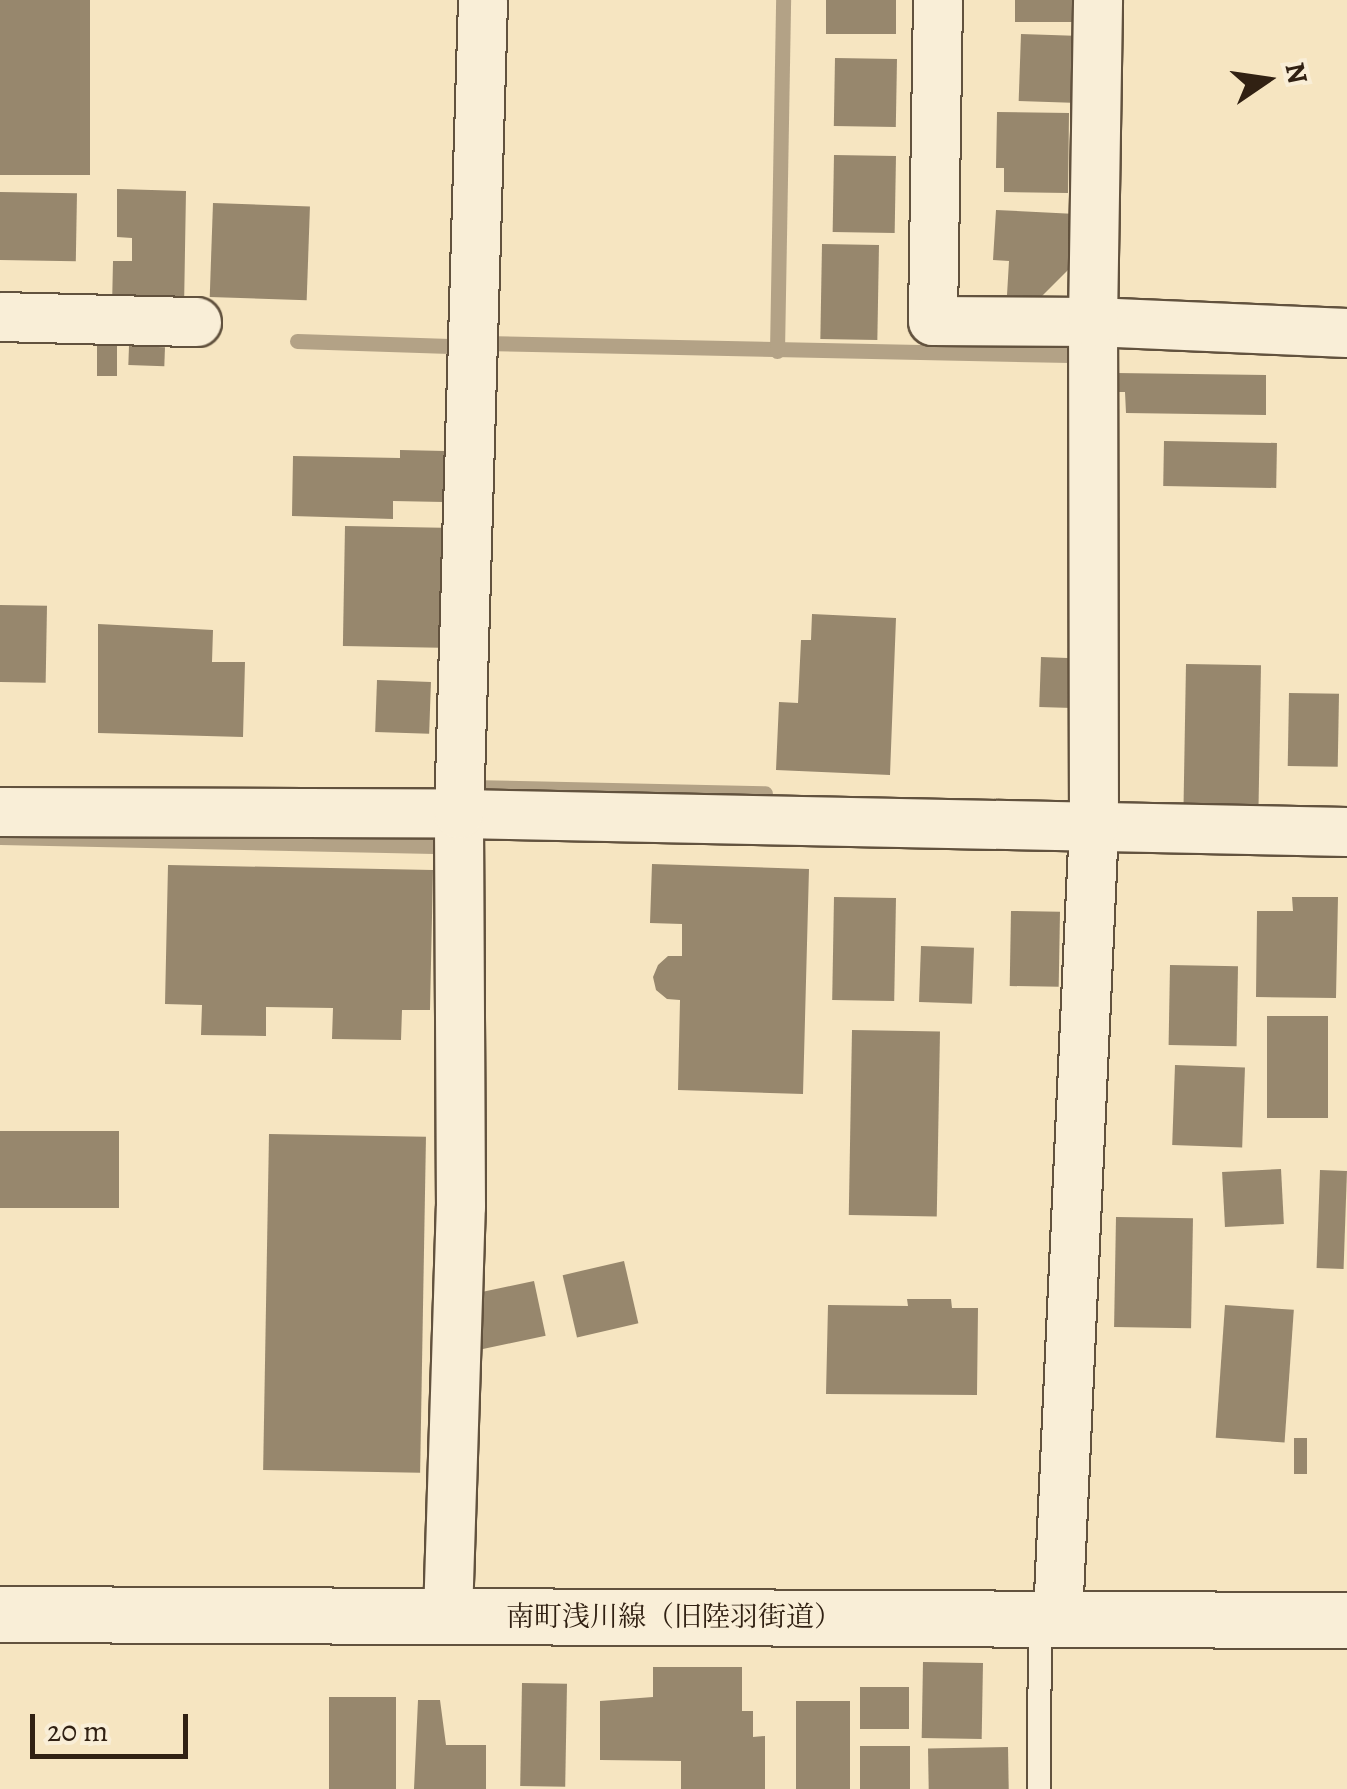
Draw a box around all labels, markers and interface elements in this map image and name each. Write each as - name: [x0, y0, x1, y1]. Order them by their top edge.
- north arrow: [1217, 30, 1317, 130]
- text: N: [1275, 59, 1317, 87]
- street label: 南町浅川線（旧陸羽街道）: [506, 1600, 842, 1634]
- scale bar: [35, 1694, 192, 1756]
- text: 20 m: [47, 1711, 108, 1751]

